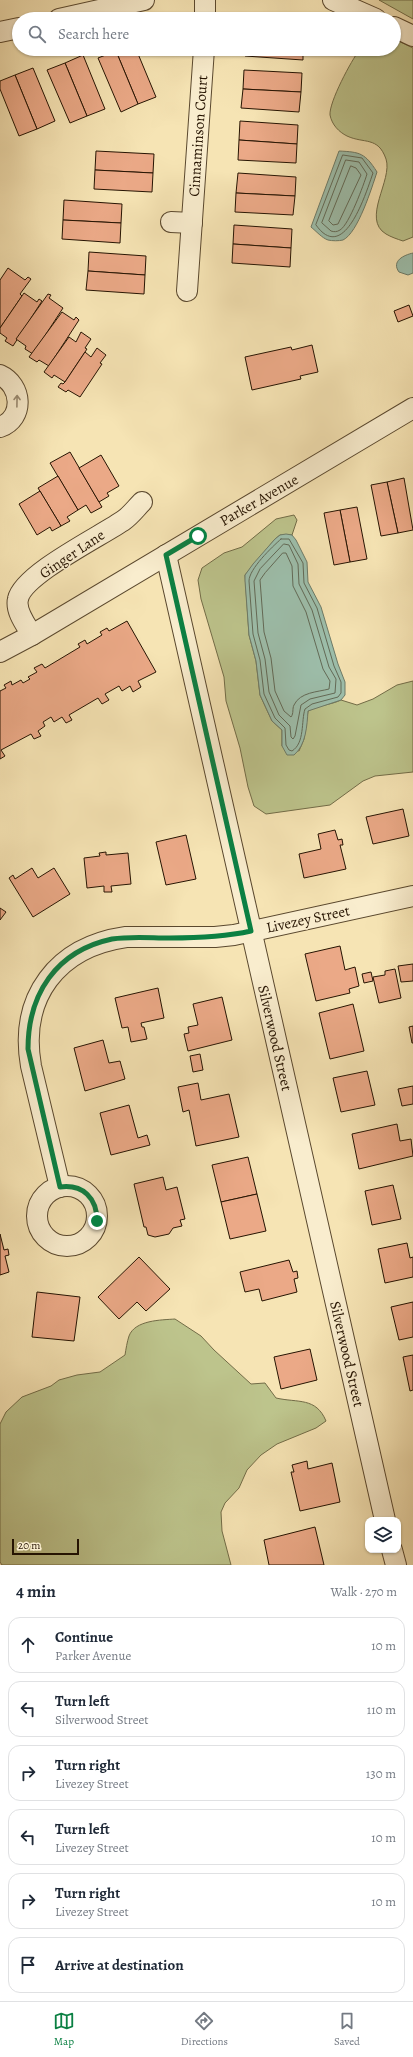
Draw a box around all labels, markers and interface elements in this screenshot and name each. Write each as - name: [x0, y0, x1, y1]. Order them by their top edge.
- search box: [12, 12, 401, 56]
- icon: search: [26, 23, 48, 45]
- text: Search here: [58, 24, 129, 44]
- street label: Cinnaminson Court: [184, 75, 212, 197]
- one-way arrow: [13, 395, 21, 408]
- street label: Parker Avenue: [216, 469, 302, 531]
- street label: Ginger Lane: [35, 525, 109, 583]
- route start: [189, 527, 207, 545]
- street label: Livezey Street: [264, 900, 352, 938]
- street label: Silverwood Street: [253, 983, 297, 1093]
- route end: [88, 1212, 106, 1230]
- street label: Silverwood Street: [325, 1299, 369, 1409]
- map controls: [365, 1517, 401, 1553]
- button: layers: [365, 1517, 401, 1553]
- scale bar: [12, 1537, 79, 1556]
- text: 20 m: [18, 1538, 40, 1553]
- text: 4 min: [16, 1580, 56, 1603]
- text: Walk · 270 m: [331, 1583, 397, 1600]
- text: Continue: [55, 1627, 113, 1647]
- icon: ahead: [17, 1634, 39, 1656]
- text: 10 m: [371, 1637, 396, 1654]
- text: Parker Avenue: [55, 1647, 131, 1664]
- text: Turn left: [55, 1691, 110, 1711]
- icon: left: [17, 1698, 39, 1720]
- text: 110 m: [367, 1701, 396, 1718]
- text: Silverwood Street: [55, 1711, 149, 1728]
- text: Turn right: [55, 1755, 120, 1775]
- icon: right: [17, 1762, 39, 1784]
- text: 130 m: [366, 1765, 396, 1782]
- text: Livezey Street: [55, 1775, 129, 1792]
- text: Turn left: [55, 1819, 110, 1839]
- icon: left: [17, 1826, 39, 1848]
- text: 10 m: [371, 1829, 396, 1846]
- text: Livezey Street: [55, 1839, 129, 1856]
- text: Turn right: [55, 1883, 120, 1903]
- icon: right: [17, 1890, 39, 1912]
- text: 10 m: [371, 1893, 396, 1910]
- text: Livezey Street: [55, 1903, 129, 1920]
- icon: arrive: [17, 1954, 39, 1976]
- text: Arrive at destination: [55, 1955, 184, 1975]
- tab: Map: [53, 2010, 75, 2049]
- tab: Directions: [181, 2010, 228, 2049]
- tab: Saved: [334, 2010, 360, 2049]

